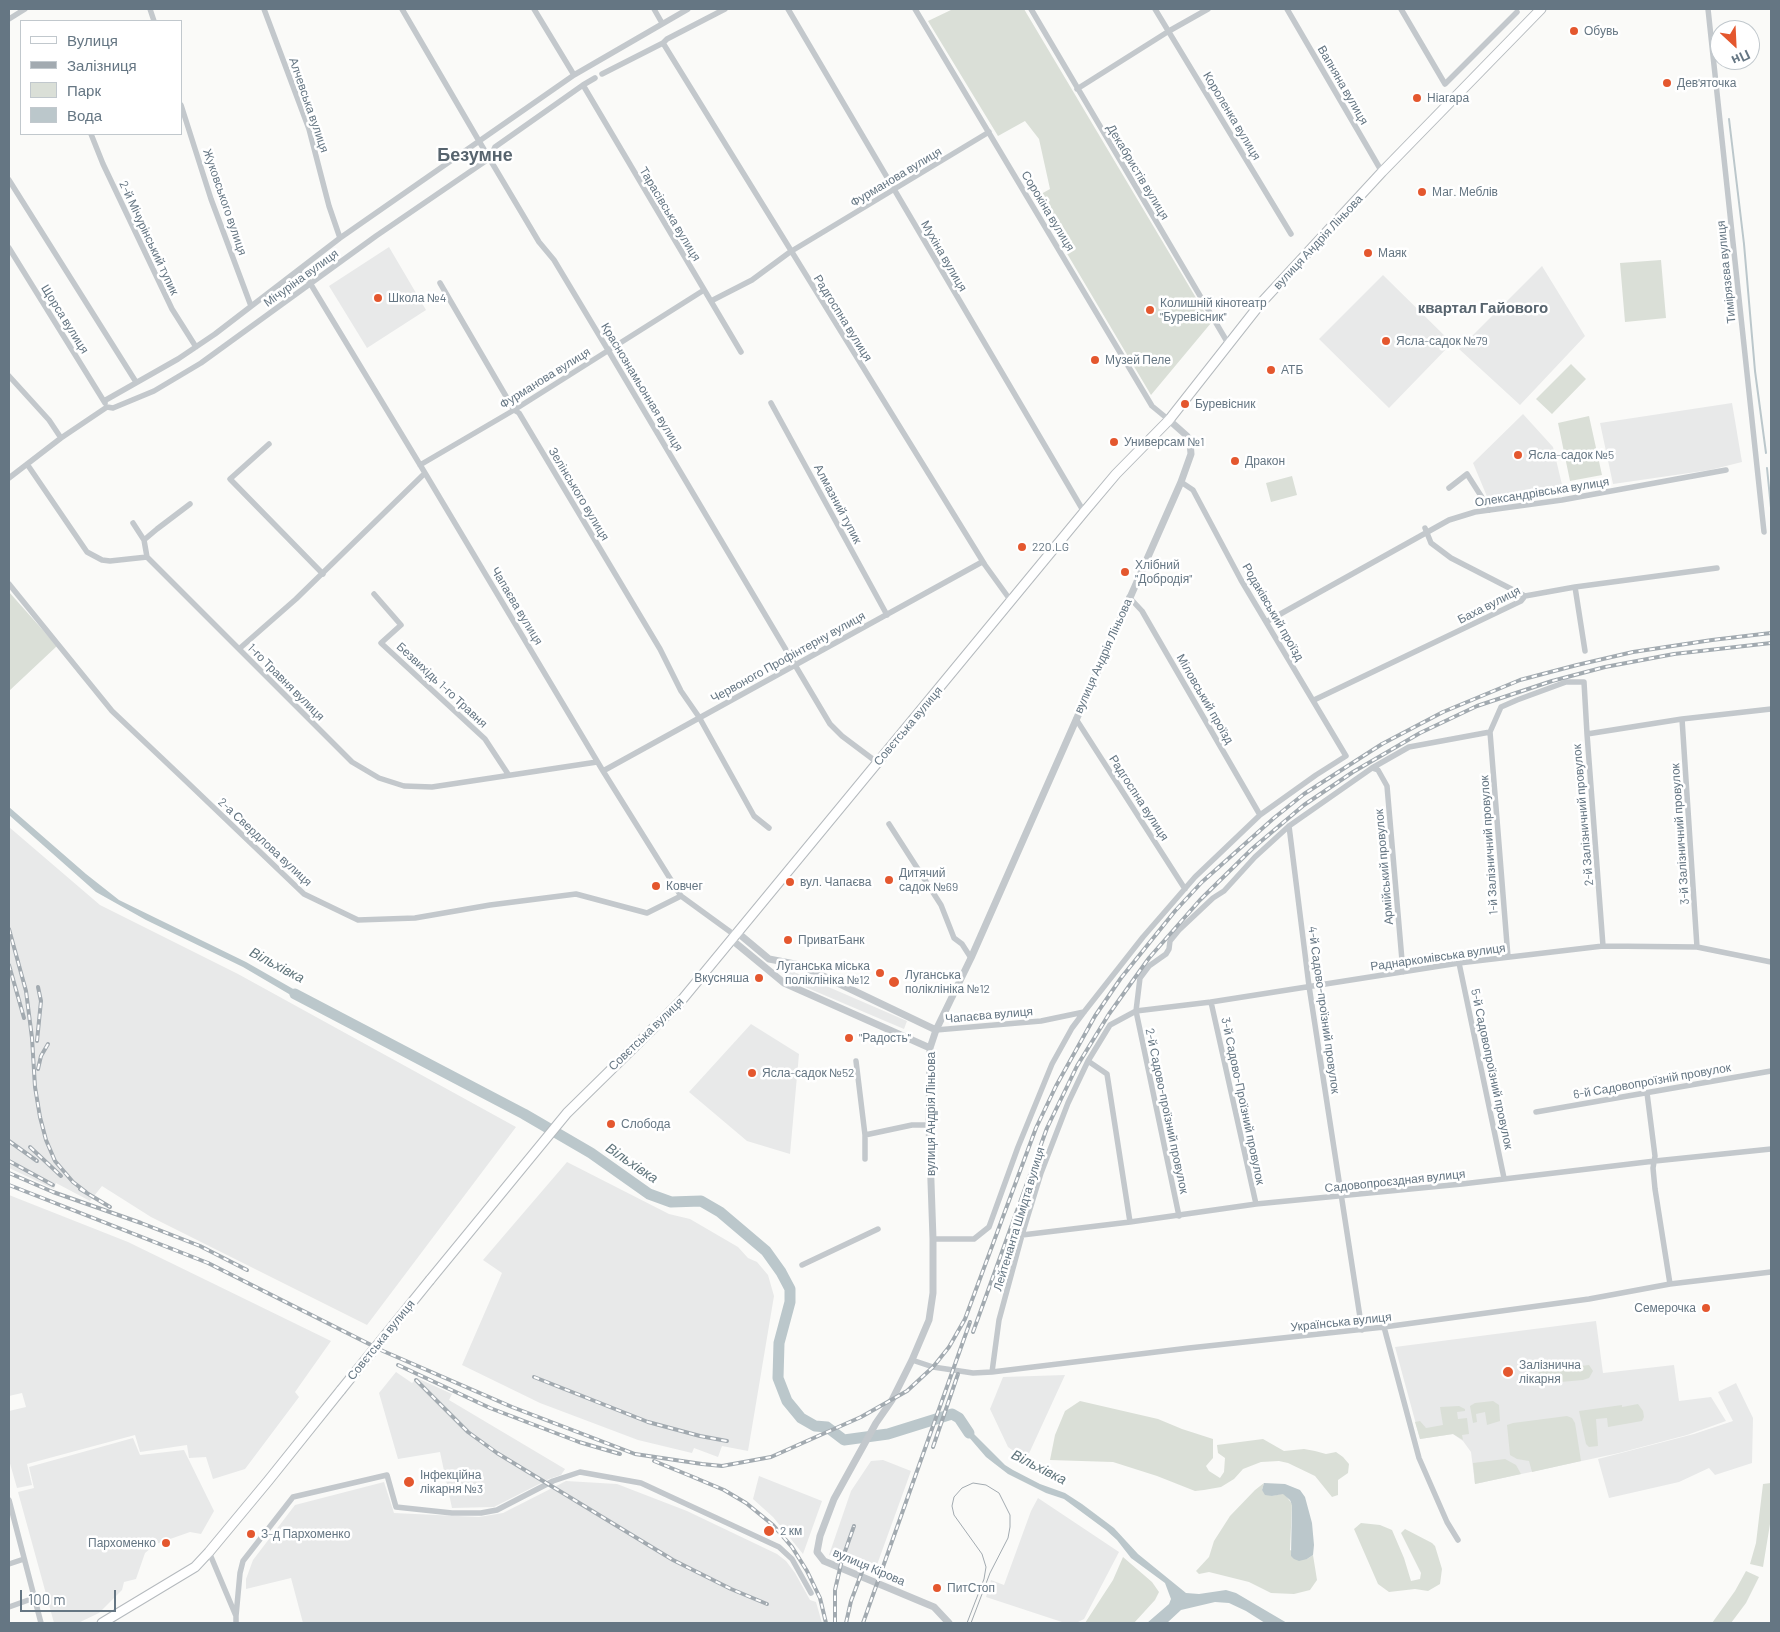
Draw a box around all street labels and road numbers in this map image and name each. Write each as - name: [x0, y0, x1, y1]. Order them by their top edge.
- street label: Вапняна вулиця: [1315, 43, 1371, 127]
- street label: Алчевська вулиця: [286, 56, 332, 154]
- street label: Короленка вулиця: [1200, 69, 1264, 163]
- street label: Декабристів вулиця: [1104, 122, 1172, 222]
- street label: Фурманова вулиця: [848, 144, 944, 210]
- street label: Жуковського вулиця: [200, 147, 250, 257]
- street label: Тарасівська вулиця: [636, 164, 704, 264]
- street label: Сорокіна вулиця: [1018, 168, 1078, 254]
- street label: 2-й Мічурінський тупик: [116, 179, 182, 297]
- street label: вулиця Андрія Ліньова: [1270, 192, 1366, 292]
- street label: Мухіна вулиця: [918, 218, 970, 294]
- street label: Тимірязєва вулиця: [1713, 220, 1739, 324]
- street label: Мічуріна вулиця: [261, 246, 341, 310]
- street label: Радгоспна вулиця: [811, 272, 875, 364]
- street label: Щорса вулиця: [38, 282, 92, 356]
- street label: Краснознамьонная вулиця: [598, 320, 686, 454]
- street label: Фурманова вулиця: [497, 344, 593, 412]
- street label: Зелінського вулиця: [545, 445, 613, 543]
- street label: Алмазний тупик: [811, 462, 865, 546]
- street label: Олександрівська вулиця: [1474, 474, 1610, 510]
- street label: Родаківський проїзд: [1239, 561, 1307, 663]
- street label: Чапаєва вулиця: [488, 564, 546, 648]
- street label: Баха вулиця: [1455, 583, 1523, 627]
- street label: вулиця Андрія Ліньова: [1071, 596, 1135, 716]
- street label: Червоного Профінтерну вулиця: [708, 608, 868, 706]
- street label: Безвихідь 1-го Травня: [394, 639, 490, 731]
- street label: 1-го Травня вулиця: [245, 641, 327, 723]
- street label: Міловський проїзд: [1173, 651, 1237, 747]
- street label: Совєтська вулиця: [871, 683, 945, 769]
- street label: 2-й Залізничний провулок: [1570, 744, 1596, 886]
- street label: Радгоспна вулиця: [1106, 752, 1172, 844]
- street label: 3-й Залізничний провулок: [1668, 763, 1692, 905]
- street label: 1-й Залізничний провулок: [1477, 775, 1501, 915]
- street label: 2-а Свердлова вулиця: [215, 795, 315, 889]
- street label: Армійський провулок: [1372, 808, 1396, 926]
- street label: 4-й Садово-проїзний провулок: [1305, 925, 1343, 1095]
- street label: Раднаркомівська вулиця: [1370, 940, 1506, 974]
- street label: 5-й Садовопроїзний провулок: [1468, 987, 1516, 1151]
- street label: Совєтська вулиця: [605, 994, 687, 1074]
- street label: Чапаєва вулиця: [944, 1004, 1034, 1026]
- street label: 3-й Садово-Проїзний провулок: [1218, 1016, 1268, 1186]
- street label: 2-й Садово-проїзний провулок: [1142, 1027, 1192, 1195]
- street label: вулиця Андрія Ліньова: [924, 1052, 938, 1176]
- street label: 6-й Садовопроїзній провулок: [1572, 1060, 1732, 1102]
- street label: Лейтенанта Шмідта вулиця: [990, 1145, 1048, 1293]
- street label: Садовопроєздная вулиця: [1324, 1166, 1466, 1196]
- street label: Совєтська вулиця: [344, 1297, 418, 1383]
- street label: Українська вулиця: [1290, 1310, 1392, 1334]
- street label: вулиця Кірова: [831, 1545, 907, 1589]

